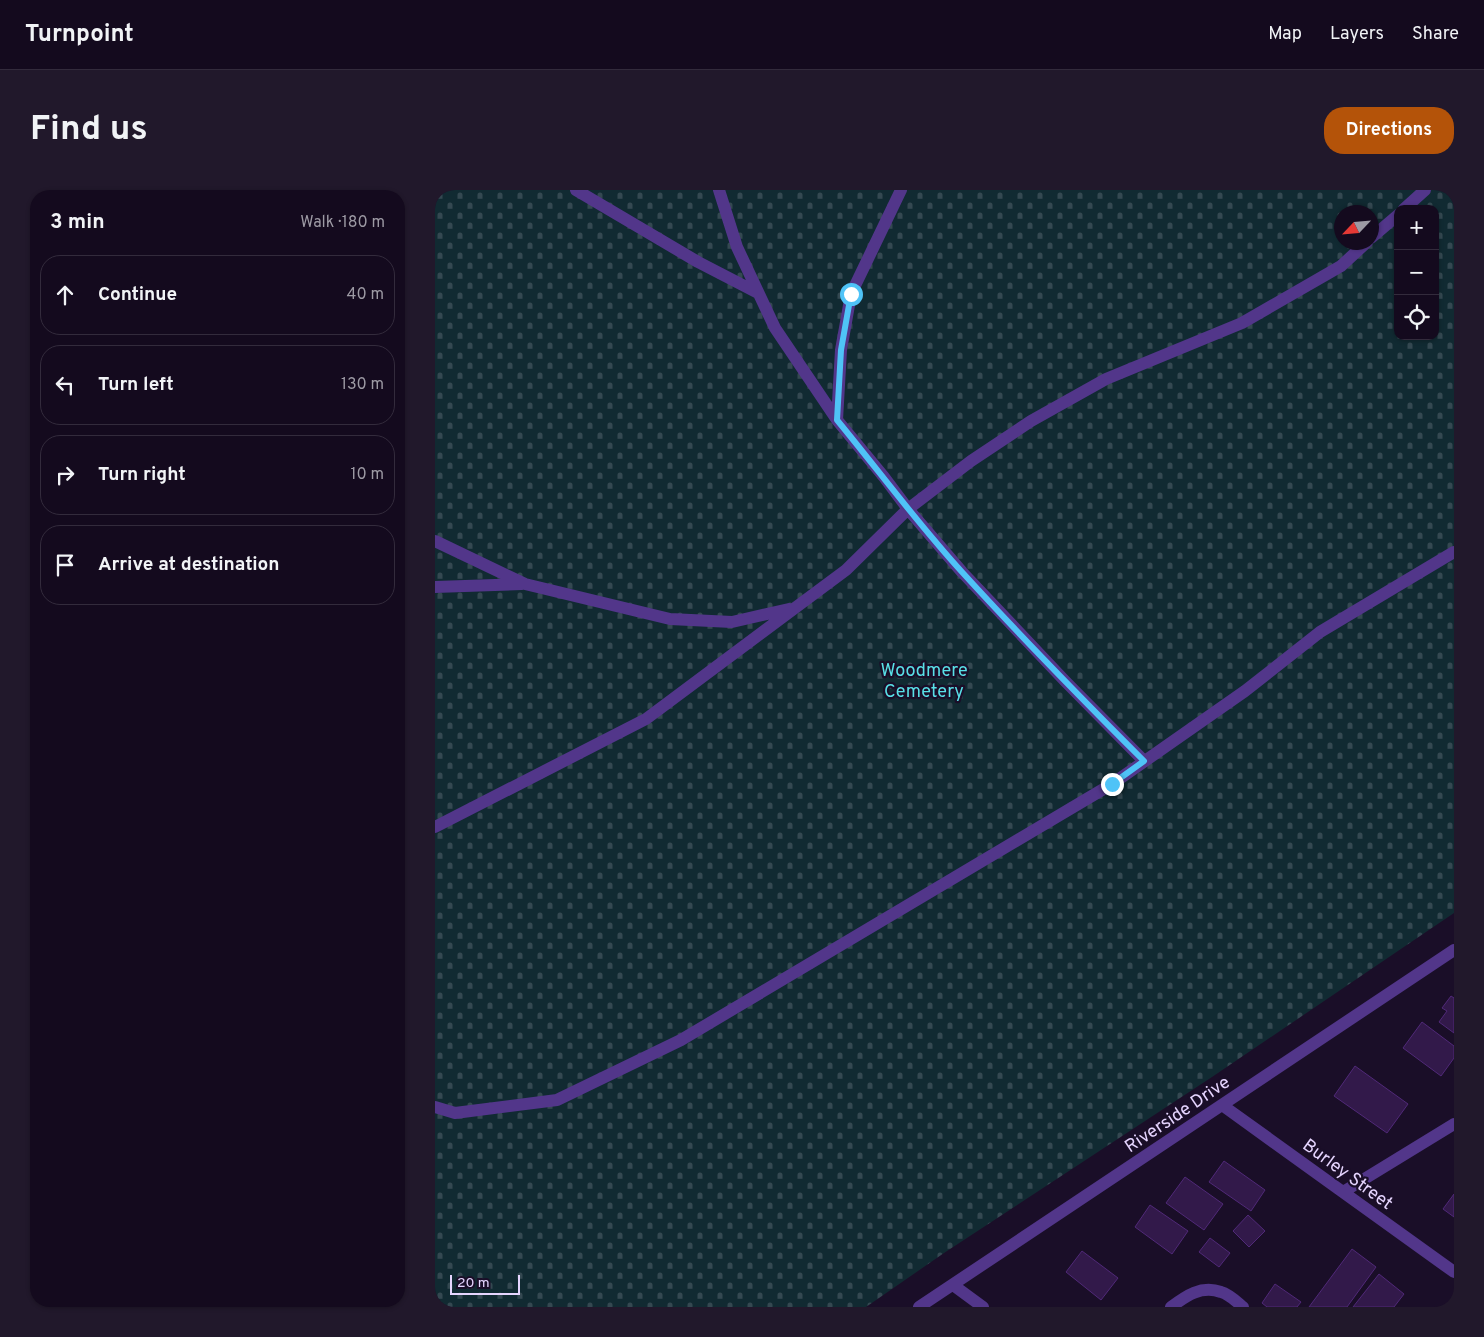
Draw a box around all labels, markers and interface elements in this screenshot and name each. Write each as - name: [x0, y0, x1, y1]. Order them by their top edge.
- text: Turnpoint: [25, 20, 134, 50]
- text: Map: [1268, 23, 1302, 46]
- text: Layers: [1330, 23, 1384, 46]
- text: Share: [1412, 23, 1459, 46]
- button: Directions: [1324, 107, 1454, 154]
- text: Find us: [30, 108, 148, 152]
- north arrow: [1334, 205, 1379, 250]
- map controls: [1394, 205, 1439, 340]
- button: +: [1394, 205, 1439, 250]
- text: 3 min: [50, 209, 105, 236]
- text: Walk · 180 m: [300, 213, 385, 233]
- button: −: [1394, 250, 1439, 295]
- icon: ahead: [51, 281, 79, 309]
- text: Continue: [98, 283, 177, 307]
- route start: [840, 283, 863, 306]
- text: 40 m: [346, 285, 384, 305]
- button: locate: [1394, 295, 1439, 340]
- icon: left: [51, 371, 79, 399]
- text: Turn left: [98, 373, 174, 397]
- text: 130 m: [341, 375, 384, 395]
- icon: right: [51, 461, 79, 489]
- text: Turn right: [98, 463, 186, 487]
- text: 10 m: [350, 465, 384, 485]
- icon: arrive: [51, 551, 79, 579]
- text: Arrive at destination: [98, 553, 279, 577]
- park label: Woodmere Cemetery: [880, 660, 968, 704]
- route end: [1101, 773, 1124, 796]
- street label: Riverside Drive: [1121, 1072, 1235, 1159]
- street label: Burley Street: [1297, 1135, 1397, 1216]
- scale bar: [450, 1272, 520, 1295]
- text: 20 m: [457, 1275, 490, 1292]

